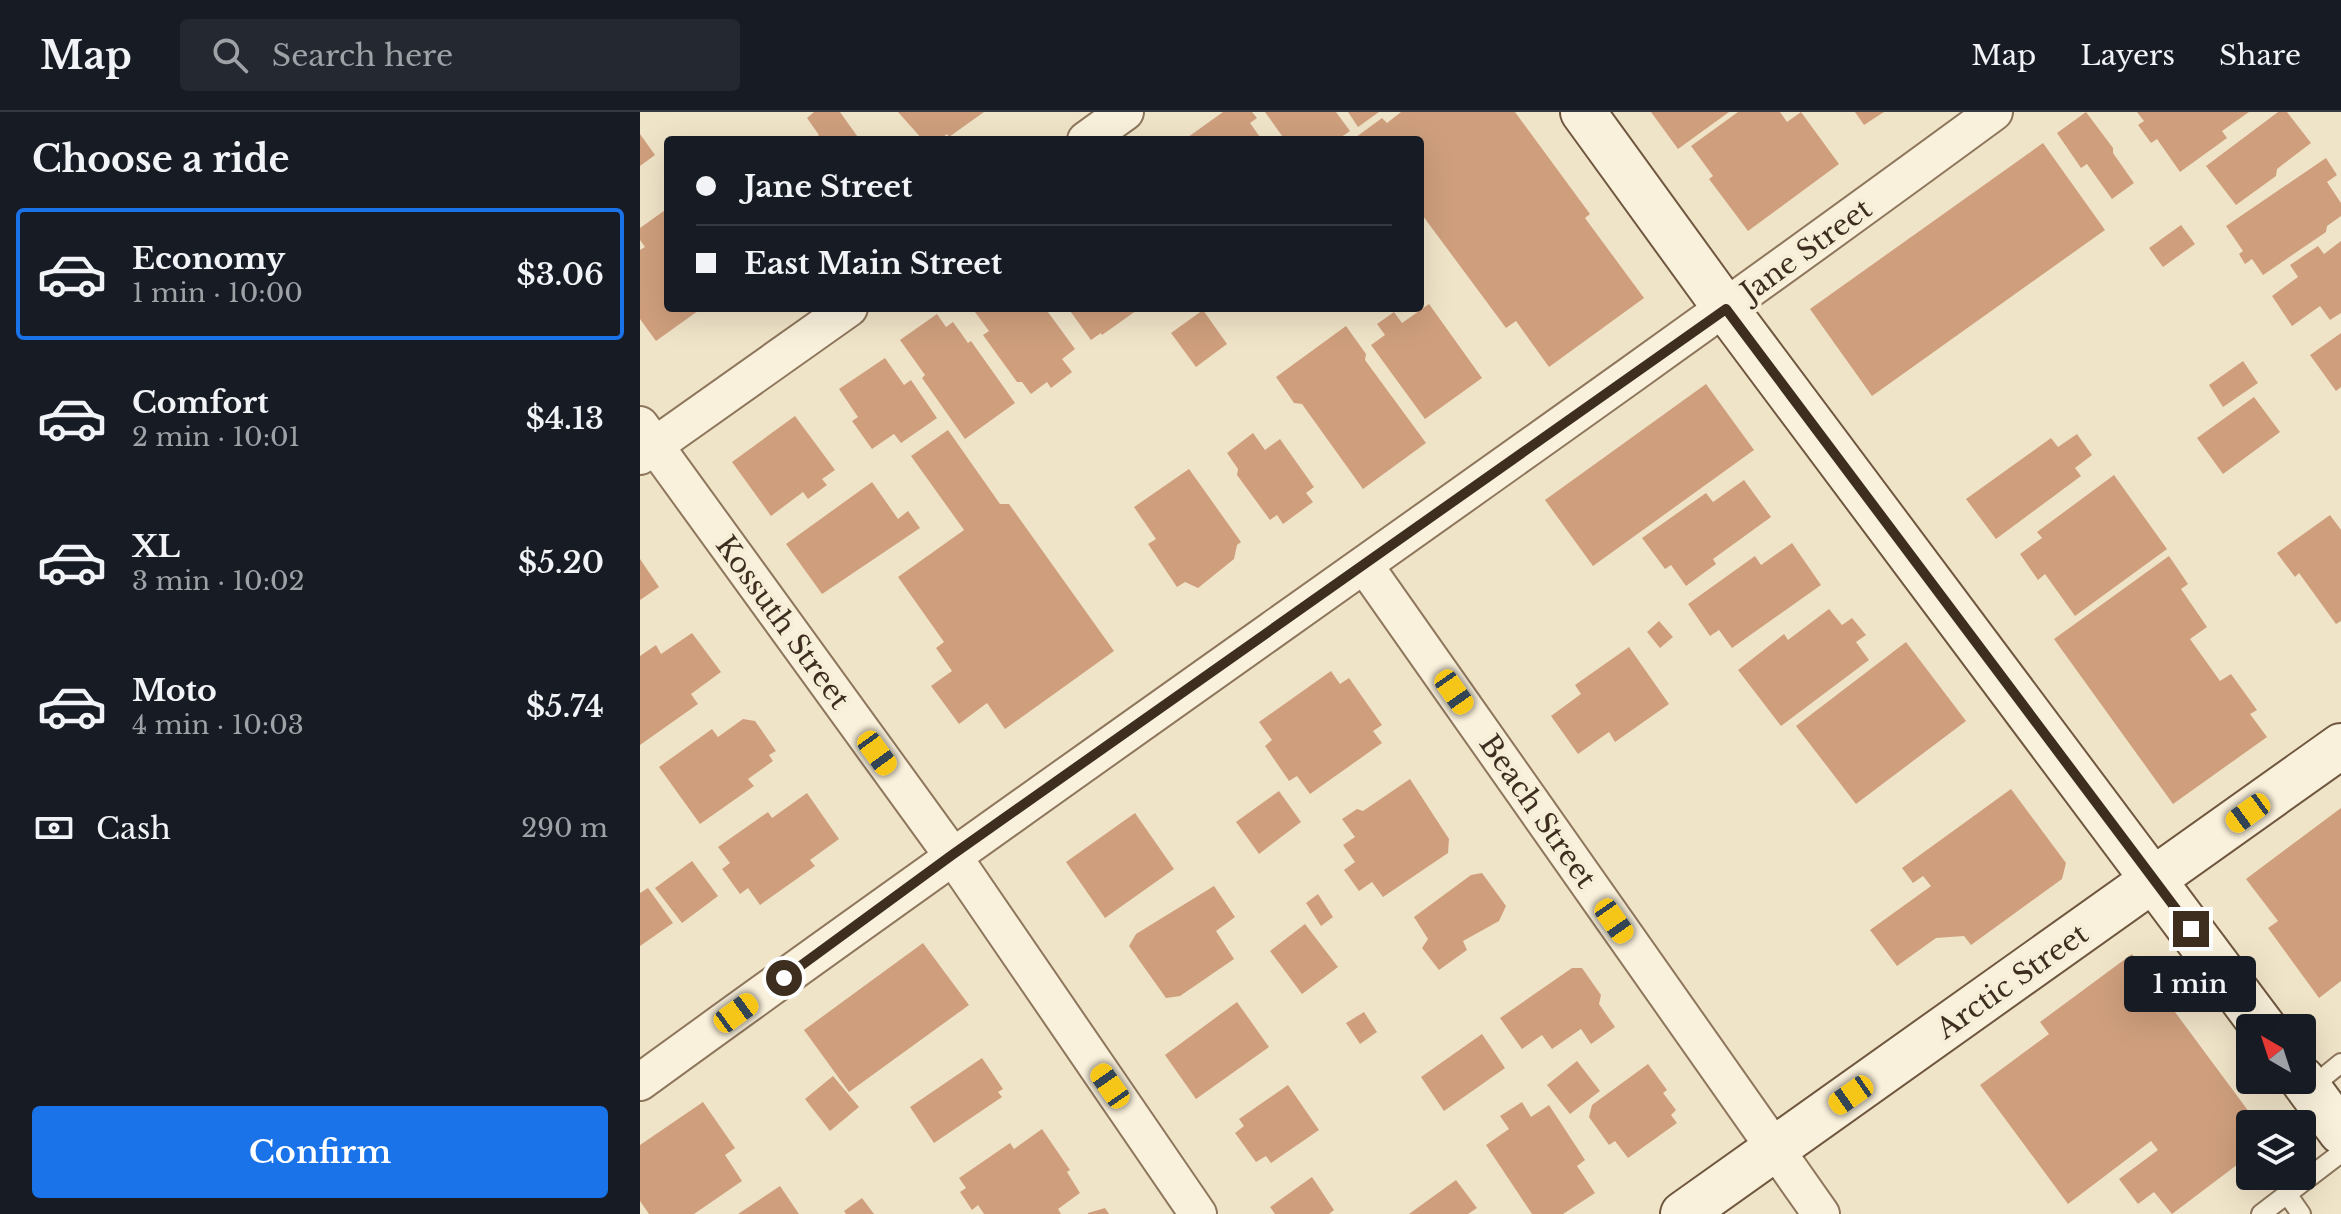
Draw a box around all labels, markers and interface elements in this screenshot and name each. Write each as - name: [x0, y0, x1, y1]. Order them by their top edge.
- search box: [180, 19, 740, 91]
- text: Map: [40, 32, 132, 79]
- icon: search: [208, 33, 252, 77]
- text: Search here: [272, 37, 453, 74]
- text: Map: [1971, 38, 2036, 73]
- text: Layers: [2080, 38, 2175, 73]
- text: Share: [2219, 38, 2301, 73]
- text: Choose a ride: [32, 137, 289, 182]
- text: Jane Street: [744, 168, 912, 205]
- street label: Jane Street: [1731, 191, 1879, 312]
- icon: car: [36, 238, 108, 310]
- text: Economy: [132, 240, 285, 277]
- text: East Main Street: [744, 245, 1002, 282]
- text: $3.06: [517, 256, 604, 293]
- text: 1 min · 10:00: [132, 277, 303, 309]
- icon: car: [36, 382, 108, 454]
- text: Comfort: [132, 384, 269, 421]
- text: $4.13: [526, 400, 604, 437]
- text: 2 min · 10:01: [132, 421, 300, 453]
- icon: car: [36, 526, 108, 598]
- text: XL: [132, 528, 180, 565]
- street label: Kossuth Street: [708, 529, 857, 716]
- text: $5.20: [518, 544, 604, 581]
- text: 3 min · 10:02: [132, 565, 305, 597]
- car: [1430, 665, 1478, 719]
- icon: car: [36, 670, 108, 742]
- text: Moto: [132, 672, 217, 709]
- text: $5.74: [526, 688, 604, 725]
- text: 4 min · 10:03: [132, 709, 304, 741]
- car: [853, 727, 901, 779]
- street label: Beach Street: [1472, 728, 1604, 895]
- car: [2222, 789, 2274, 837]
- icon: cash: [32, 806, 76, 850]
- text: Cash: [96, 810, 171, 847]
- text: 290 m: [521, 812, 608, 844]
- car: [1590, 894, 1638, 948]
- route end: [2173, 911, 2209, 947]
- street label: Arctic Street: [1929, 916, 2095, 1047]
- callout: 1 min: [2125, 957, 2257, 1013]
- route start: [766, 960, 802, 996]
- text: 1 min: [2153, 968, 2227, 1000]
- car: [710, 989, 762, 1037]
- north arrow: [2236, 1014, 2316, 1094]
- map controls: [2236, 1014, 2316, 1190]
- car: [1086, 1059, 1134, 1113]
- car: [1824, 1071, 1878, 1119]
- button: Confirm: [32, 1106, 608, 1198]
- button: layers: [2236, 1110, 2316, 1190]

